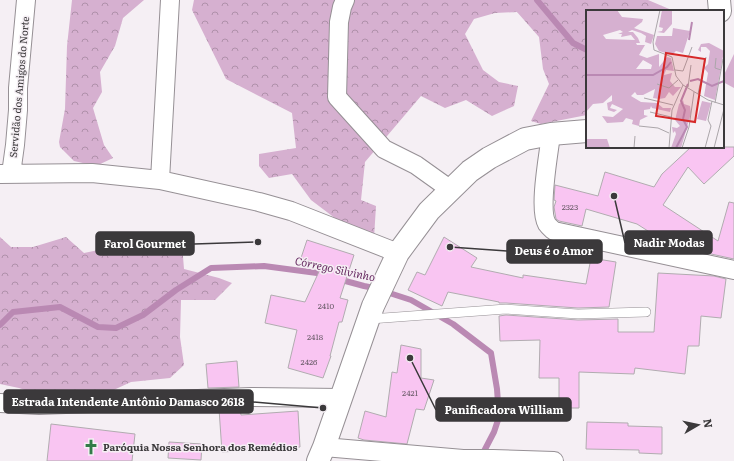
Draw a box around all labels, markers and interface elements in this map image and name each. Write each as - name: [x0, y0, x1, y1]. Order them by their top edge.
- inset map: [586, 10, 724, 148]
- street label: Servidão dos Amigos do Norte: [5, 16, 32, 158]
- house number: 2323: [562, 201, 578, 212]
- callout: Nadir Modas: [625, 231, 712, 254]
- callout: Farol Gourmet: [96, 232, 194, 255]
- text: Nadir Modas: [633, 234, 705, 250]
- text: Farol Gourmet: [104, 235, 186, 251]
- callout: Deus é o Amor: [507, 240, 602, 263]
- text: Deus é o Amor: [514, 242, 594, 258]
- water label: Córrego Silvinho: [294, 252, 377, 284]
- house number: 2410: [318, 300, 335, 311]
- house number: 2418: [307, 331, 324, 342]
- house number: 2426: [301, 356, 318, 367]
- house number: 2421: [402, 387, 419, 398]
- callout: Estrada Intendente Antônio Damasco 2618: [4, 390, 253, 413]
- text: Estrada Intendente Antônio Damasco 2618: [11, 393, 245, 409]
- callout: Panificadora William: [436, 398, 571, 421]
- text: Panificadora William: [445, 401, 563, 417]
- north arrow: [678, 405, 718, 445]
- text: N: [700, 417, 717, 429]
- church icon: Paróquia Nossa Senhora dos Remédios: [82, 438, 100, 456]
- place label: Paróquia Nossa Senhora dos Remédios: [103, 439, 297, 454]

